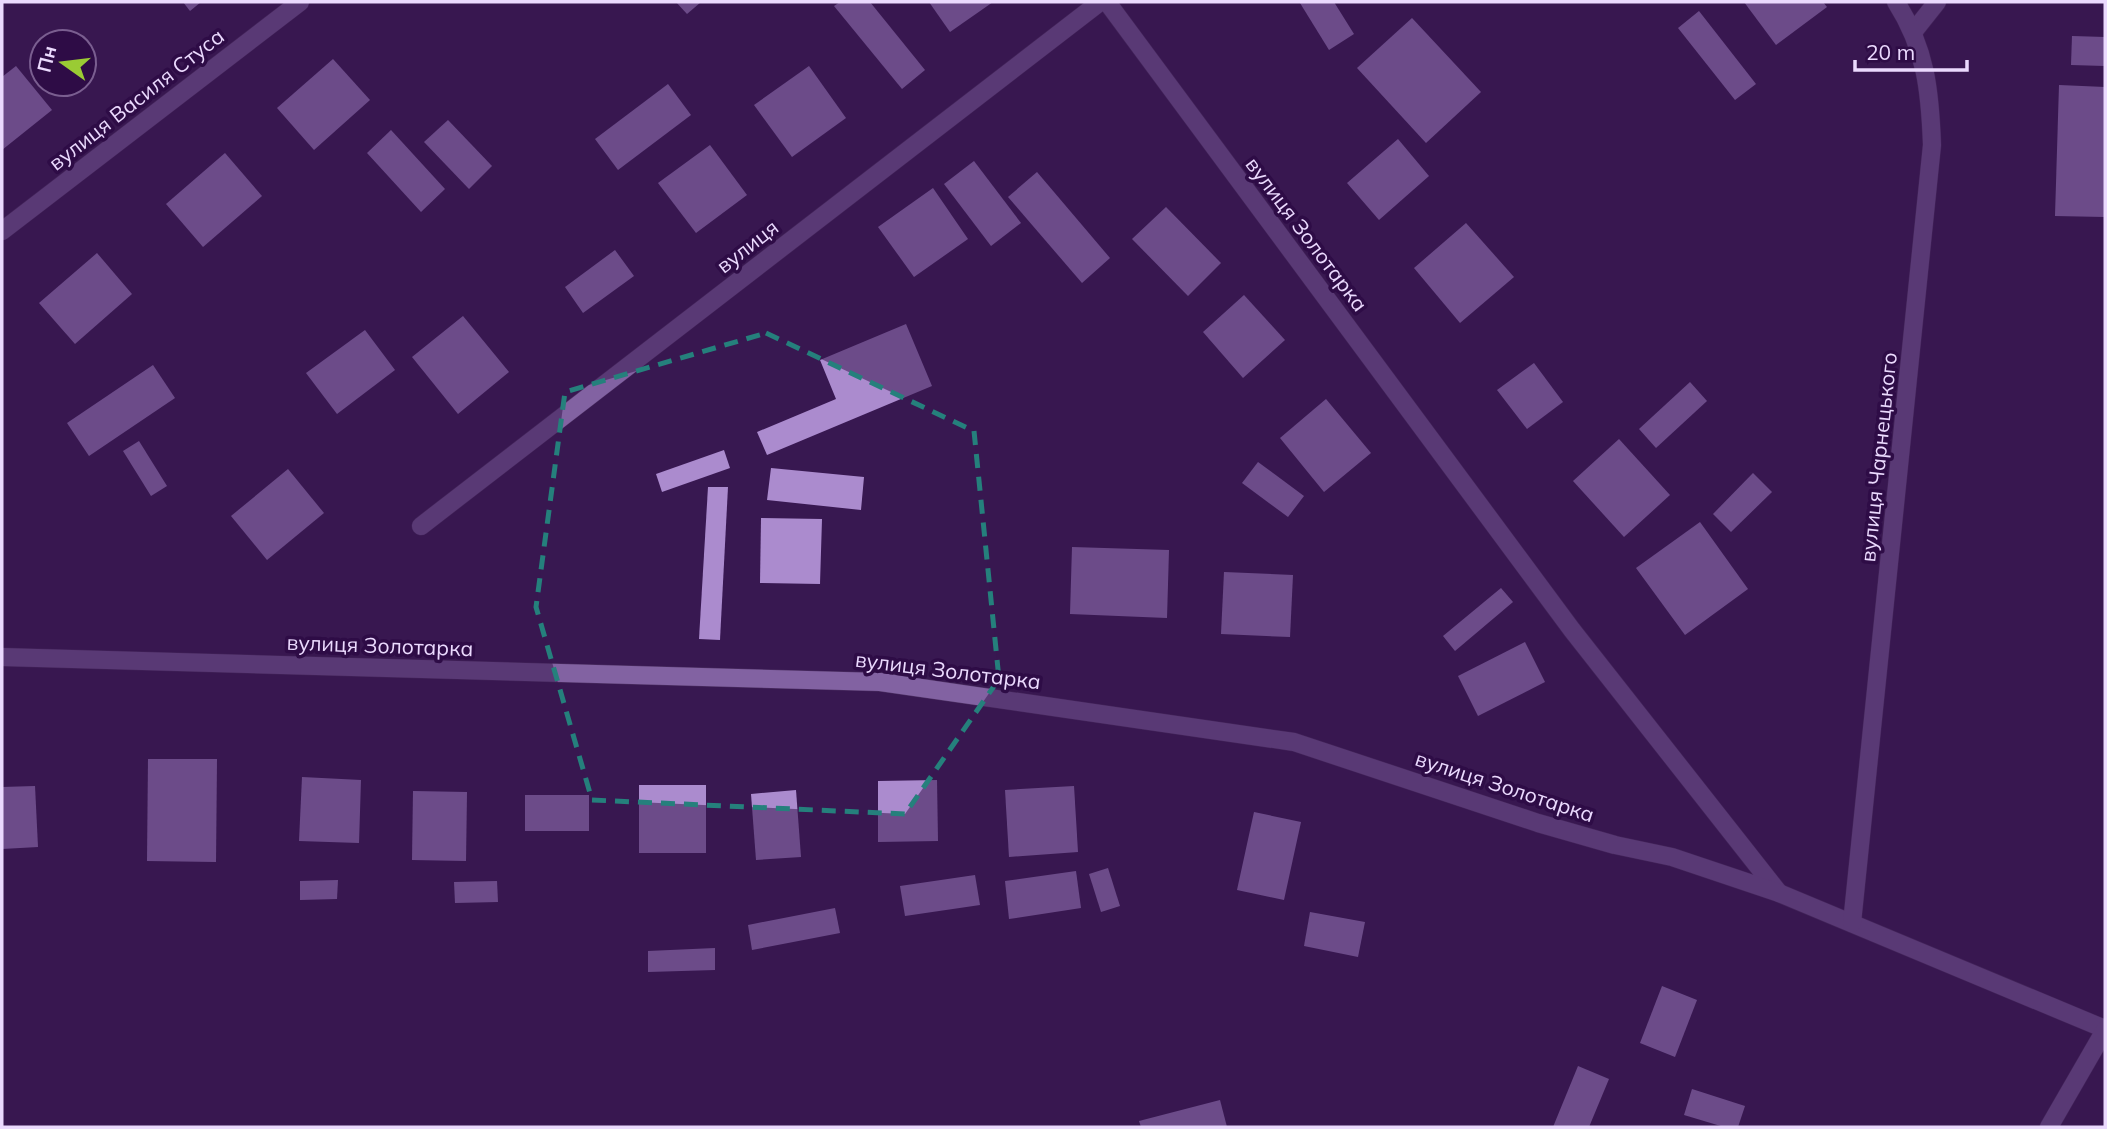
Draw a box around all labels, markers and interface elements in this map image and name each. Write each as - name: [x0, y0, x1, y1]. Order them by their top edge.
- street label: вулиця Василя Стуса: [43, 22, 229, 176]
- north arrow: [28, 28, 98, 98]
- scale bar: [1855, 28, 1967, 72]
- text: 20 m: [1866, 39, 1915, 65]
- text: Пн: [32, 43, 61, 75]
- street label: вулиця Золотарка: [1240, 152, 1374, 316]
- street label: вулиця: [711, 214, 783, 278]
- street label: вулиця Чарнецького: [1854, 351, 1902, 563]
- street label: вулиця Золотарка: [286, 629, 474, 661]
- street label: вулиця Золотарка: [854, 646, 1042, 694]
- street label: вулиця Золотарка: [1412, 745, 1598, 827]

